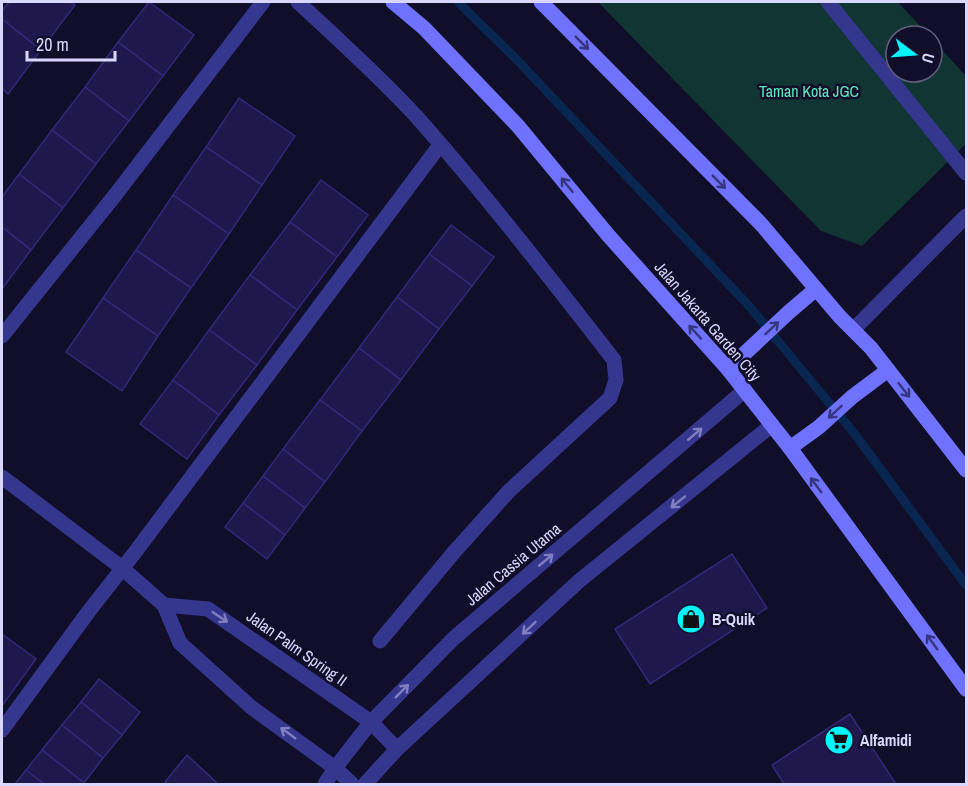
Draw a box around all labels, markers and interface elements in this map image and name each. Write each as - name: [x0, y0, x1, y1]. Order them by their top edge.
- scale bar: [27, 24, 116, 62]
- north arrow: [884, 24, 944, 84]
- text: 20 m: [36, 32, 69, 57]
- one-way arrow: [575, 36, 589, 51]
- text: U: [917, 51, 940, 66]
- park label: Taman Kota JGC: [759, 80, 859, 102]
- one-way arrow: [712, 174, 726, 189]
- one-way arrow: [560, 177, 573, 193]
- street label: Jalan Jakarta Garden City: [650, 256, 767, 386]
- one-way arrow: [764, 321, 779, 336]
- one-way arrow: [688, 325, 702, 340]
- one-way arrow: [898, 382, 910, 398]
- one-way arrow: [828, 405, 843, 419]
- one-way arrow: [687, 427, 702, 441]
- one-way arrow: [810, 477, 822, 493]
- one-way arrow: [670, 495, 686, 508]
- street label: Jalan Cassia Utama: [461, 517, 566, 610]
- one-way arrow: [538, 553, 553, 567]
- shop icon: B-Quik: [675, 603, 707, 635]
- street label: Jalan Palm Spring II: [242, 605, 352, 691]
- place label: B-Quik: [712, 608, 756, 630]
- one-way arrow: [211, 611, 227, 623]
- one-way arrow: [522, 621, 537, 635]
- one-way arrow: [926, 634, 938, 650]
- one-way arrow: [394, 683, 409, 698]
- supermarket icon: Alfamidi: [823, 724, 855, 756]
- one-way arrow: [280, 727, 296, 739]
- place label: Alfamidi: [860, 729, 912, 751]

